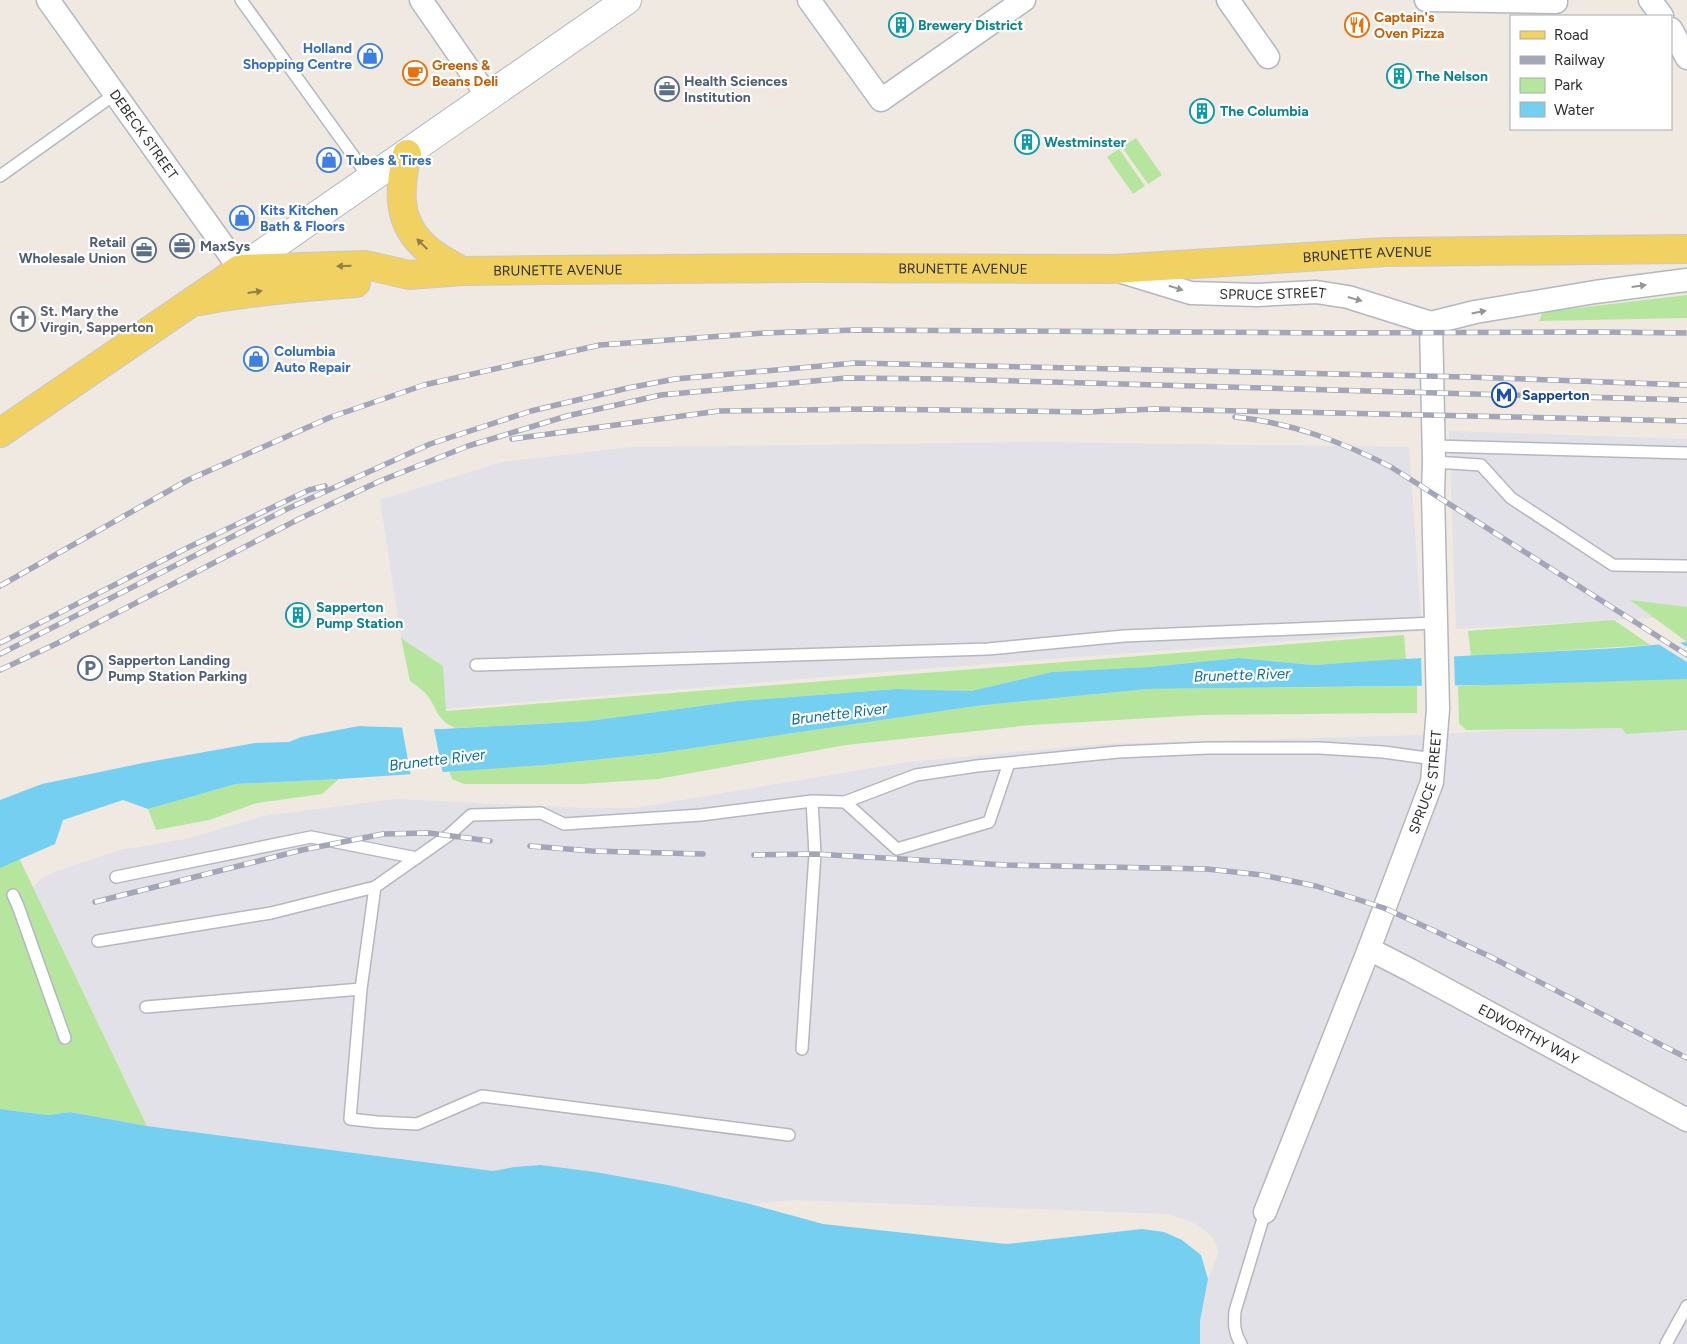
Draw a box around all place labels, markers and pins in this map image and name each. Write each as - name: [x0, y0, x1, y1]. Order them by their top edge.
- place label: Captain's Oven Pizza: [1374, 9, 1445, 42]
- building icon: Brewery District: [888, 12, 914, 38]
- restaurant icon: Captain's Oven Pizza: [1344, 12, 1370, 38]
- place label: Brewery District: [918, 17, 1023, 34]
- place label: Holland Shopping Centre: [243, 40, 352, 73]
- shop icon: Holland Shopping Centre: [357, 43, 383, 69]
- place label: Greens & Beans Deli: [432, 57, 498, 90]
- cafe icon: Greens & Beans Deli: [402, 60, 428, 86]
- building icon: The Nelson: [1386, 63, 1412, 89]
- place label: The Nelson: [1416, 68, 1488, 85]
- place label: Health Sciences Institution: [684, 73, 788, 106]
- office icon: Health Sciences Institution: [654, 76, 680, 102]
- building icon: The Columbia: [1189, 98, 1215, 124]
- place label: The Columbia: [1220, 103, 1309, 120]
- building icon: Westminster: [1014, 129, 1040, 155]
- place label: Westminster: [1044, 134, 1127, 151]
- shop icon: Tubes & Tires: [316, 147, 342, 173]
- place label: Tubes & Tires: [346, 152, 432, 169]
- place label: Kits Kitchen Bath & Floors: [260, 202, 345, 235]
- shop icon: Kits Kitchen Bath & Floors: [229, 205, 255, 231]
- office icon: MaxSys: [169, 233, 195, 259]
- place label: Retail Wholesale Union: [19, 234, 126, 267]
- office icon: Retail Wholesale Union: [131, 237, 157, 263]
- place label: MaxSys: [200, 238, 251, 255]
- place label: St. Mary the Virgin, Sapperton: [40, 303, 154, 336]
- church icon: St. Mary the Virgin, Sapperton: [10, 306, 36, 332]
- place label: Columbia Auto Repair: [274, 343, 351, 376]
- shop icon: Columbia Auto Repair: [243, 346, 269, 372]
- metro station icon: Sapperton: [1491, 382, 1517, 408]
- place label: Sapperton: [1522, 387, 1589, 404]
- place label: Sapperton Pump Station: [316, 599, 403, 632]
- building icon: Sapperton Pump Station: [285, 602, 311, 628]
- place label: Sapperton Landing Pump Station Parking: [108, 652, 247, 685]
- parking icon: Sapperton Landing Pump Station Parking: [77, 655, 103, 681]

